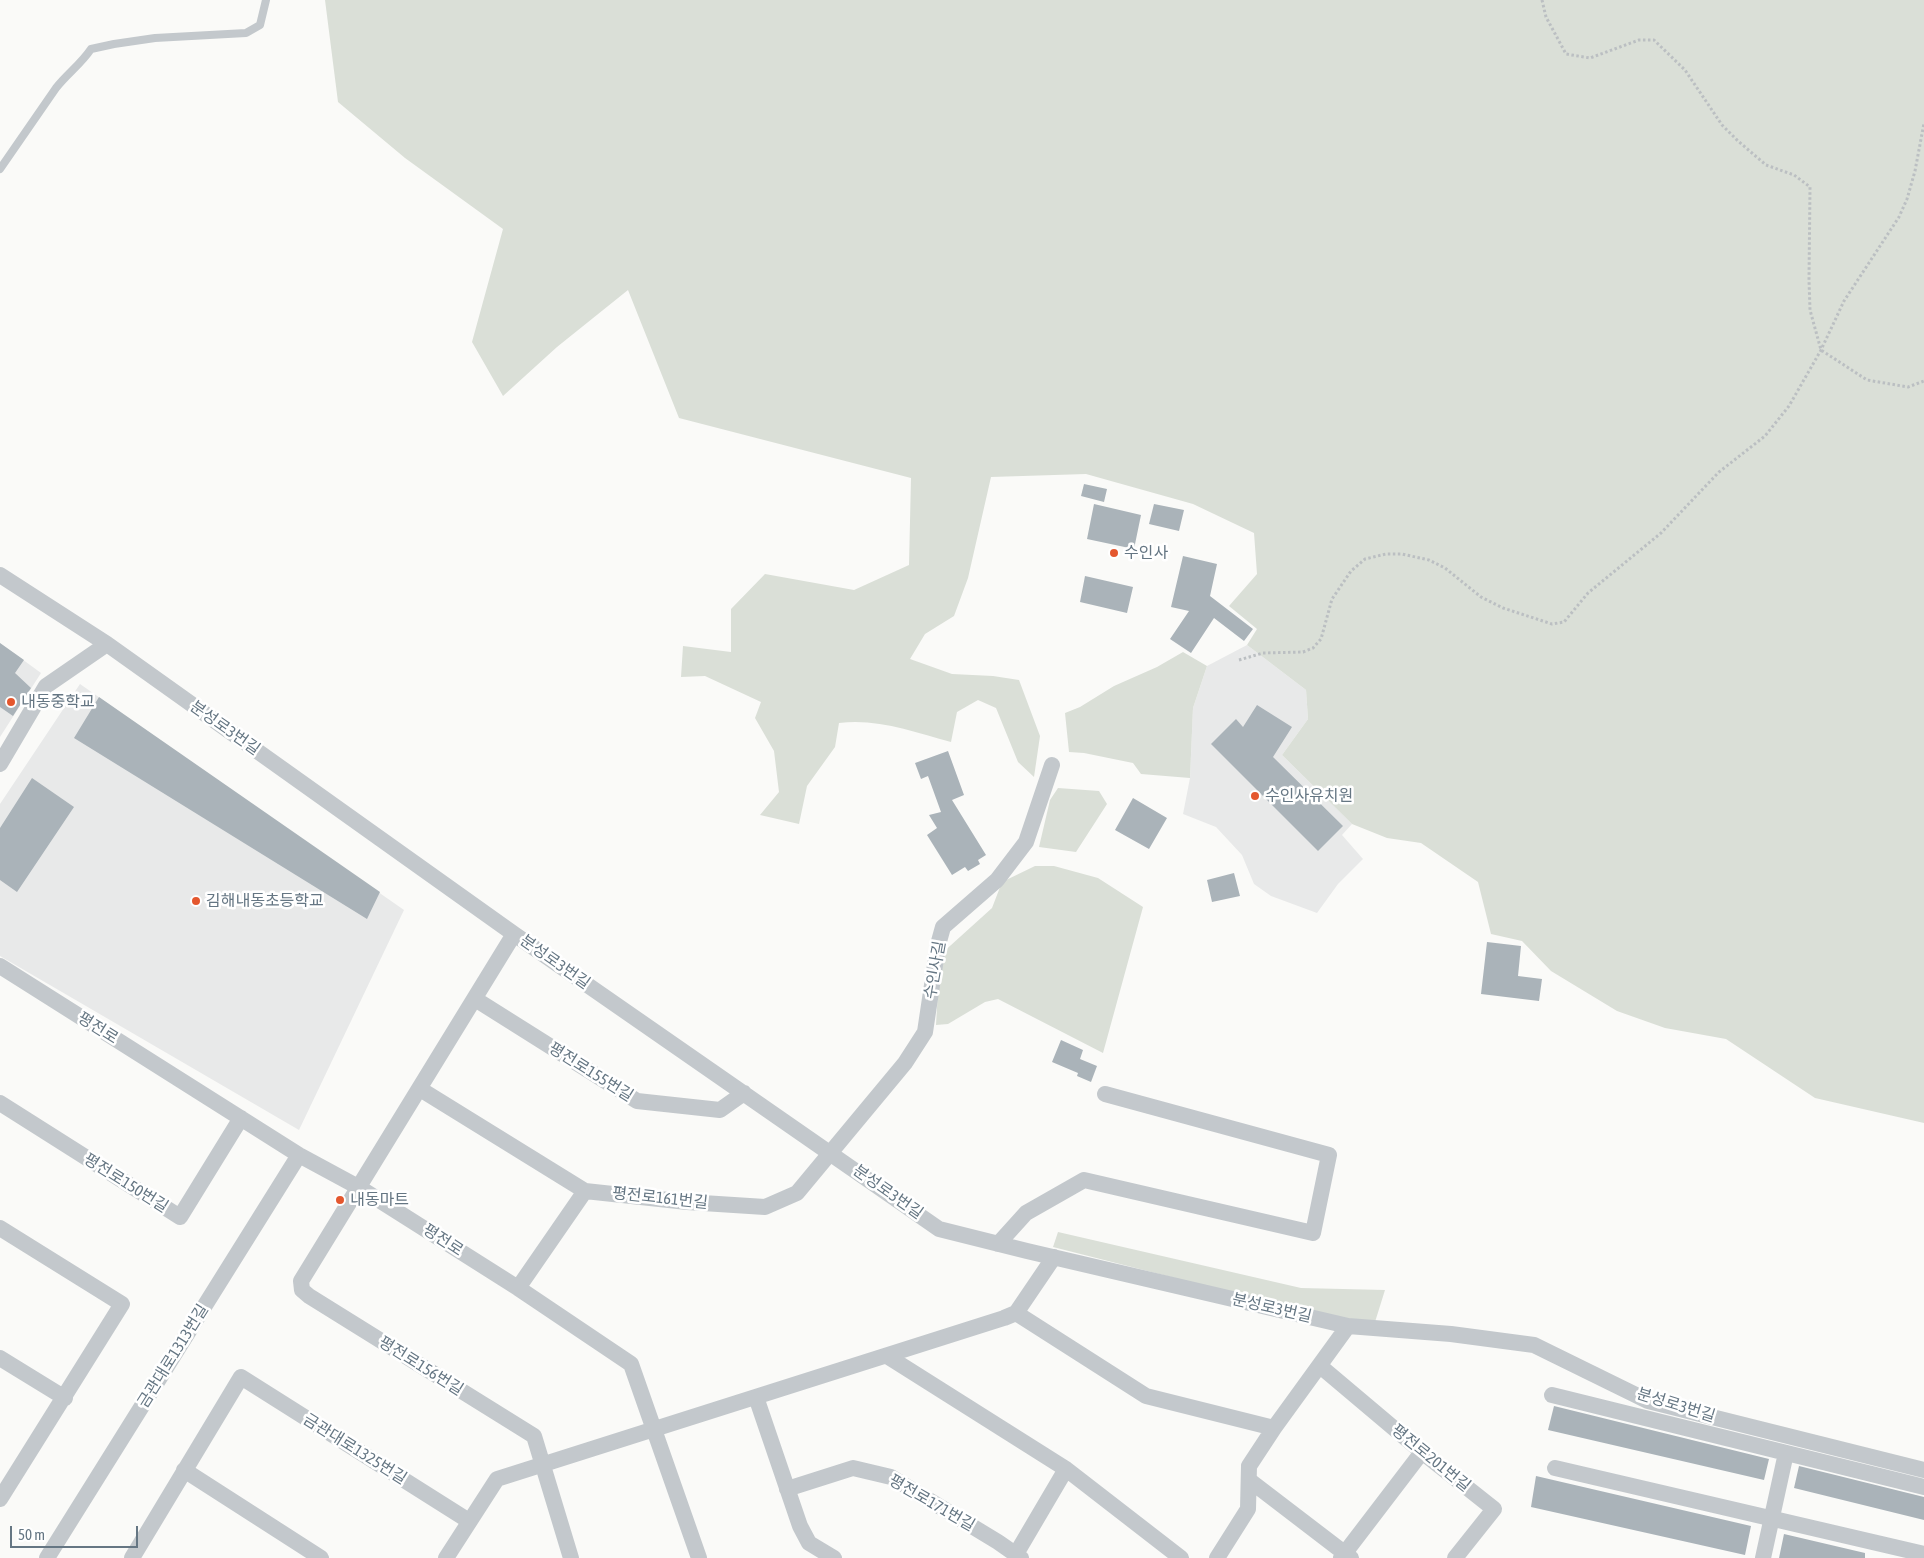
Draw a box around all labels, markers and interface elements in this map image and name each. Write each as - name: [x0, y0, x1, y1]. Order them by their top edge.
- place label: 수인사: [1124, 543, 1168, 563]
- marker: 수인사: [1108, 547, 1120, 559]
- place label: 내동중학교: [21, 692, 95, 712]
- marker: 내동중학교: [5, 696, 17, 708]
- street label: 분성로3번길: [186, 697, 264, 759]
- place label: 수인사유치원: [1265, 786, 1353, 806]
- marker: 수인사유치원: [1249, 790, 1261, 802]
- place label: 김해내동초등학교: [206, 891, 324, 911]
- marker: 김해내동초등학교: [190, 895, 202, 907]
- street label: 분성로3번길: [516, 931, 594, 993]
- street label: 수인사길: [920, 939, 950, 1001]
- street label: 평전로: [74, 1008, 122, 1048]
- street label: 평전로155번길: [545, 1038, 637, 1106]
- street label: 평전로150번길: [80, 1149, 172, 1217]
- street label: 분성로3번길: [849, 1161, 927, 1223]
- street label: 평전로161번길: [611, 1183, 709, 1213]
- place label: 내동마트: [350, 1190, 409, 1210]
- marker: 내동마트: [334, 1194, 346, 1206]
- street label: 평전로: [419, 1220, 467, 1260]
- street label: 분성로3번길: [1230, 1290, 1314, 1326]
- street label: 금관대로1313번길: [133, 1301, 213, 1411]
- street label: 평전로156번길: [375, 1332, 467, 1400]
- street label: 분성로3번길: [1634, 1384, 1718, 1426]
- street label: 금관대로1325번길: [300, 1409, 410, 1489]
- street label: 평전로201번길: [1388, 1420, 1474, 1496]
- street label: 평전로171번길: [886, 1471, 978, 1535]
- scale bar: [12, 1516, 140, 1548]
- text: 50 m: [18, 1526, 45, 1543]

